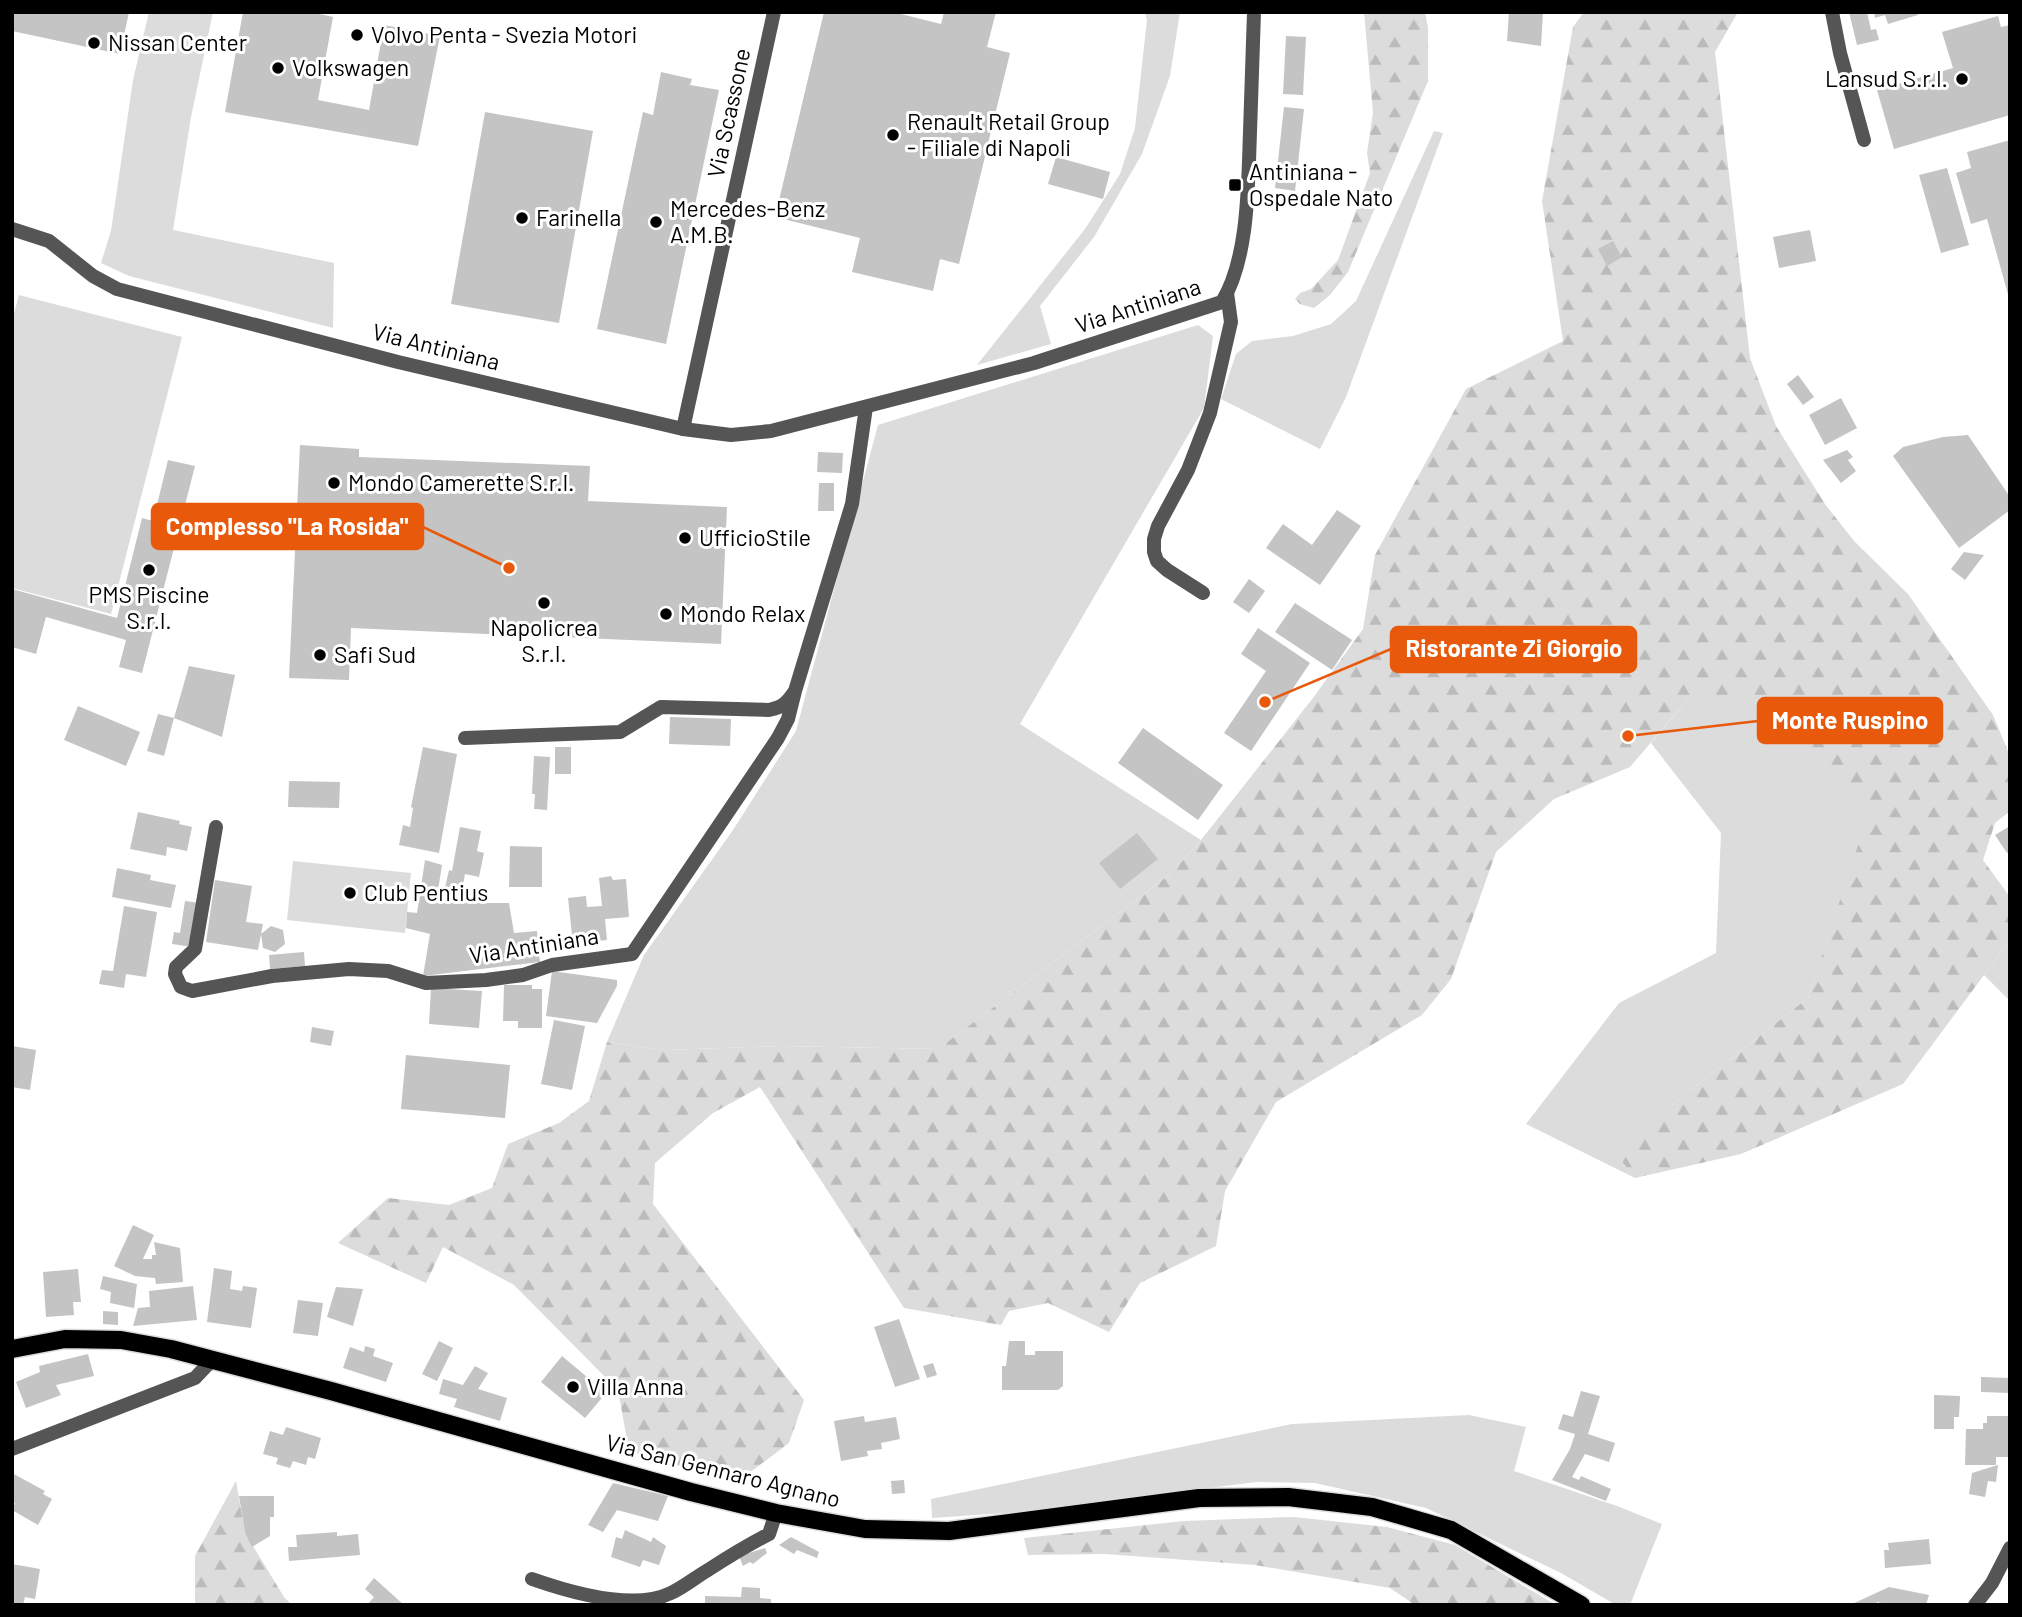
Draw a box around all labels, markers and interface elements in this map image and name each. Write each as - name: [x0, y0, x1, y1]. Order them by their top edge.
- place label: Volvo Penta - Svezia Motori: [371, 20, 637, 48]
- marker: Volvo Penta - Svezia Motori: [349, 27, 365, 43]
- place label: Nissan Center: [108, 28, 248, 56]
- marker: Nissan Center: [86, 35, 102, 51]
- street label: Via Scassone: [701, 45, 755, 180]
- place label: Volkswagen: [292, 53, 409, 81]
- marker: Volkswagen: [270, 60, 286, 76]
- place label: Lansud S.r.l.: [1825, 64, 1948, 92]
- marker: Lansud S.r.l.: [1954, 71, 1970, 87]
- place label: Renault Retail Group - Filiale di Napoli: [907, 107, 1110, 161]
- marker: Renault Retail Group - Filiale di Napoli: [885, 127, 901, 143]
- place label: Antiniana - Ospedale Nato: [1249, 157, 1393, 211]
- marker: Antiniana - Ospedale Nato: [1227, 177, 1243, 193]
- place label: Mercedes-Benz A.M.B.: [670, 194, 825, 248]
- place label: Farinella: [536, 203, 621, 231]
- marker: Farinella: [514, 210, 530, 226]
- marker: Mercedes-Benz A.M.B.: [648, 214, 664, 230]
- street label: Via Antiniana: [1071, 272, 1204, 339]
- street label: Via Antiniana: [370, 317, 503, 375]
- place label: Mondo Camerette S.r.l.: [348, 468, 574, 496]
- marker: Mondo Camerette S.r.l.: [326, 475, 342, 491]
- callout: Complesso "La Rosida": [152, 504, 423, 549]
- text: Complesso "La Rosida": [166, 511, 409, 540]
- place label: UfficioStile: [699, 523, 811, 551]
- marker: UfficioStile: [677, 530, 693, 546]
- marker: PMS Piscine S.r.l.: [141, 562, 157, 578]
- place label: PMS Piscine S.r.l.: [89, 580, 209, 634]
- marker: Napolicrea S.r.l.: [536, 595, 552, 611]
- place label: Mondo Relax: [680, 599, 805, 627]
- marker: Mondo Relax: [658, 606, 674, 622]
- place label: Napolicrea S.r.l.: [490, 613, 598, 667]
- callout: Ristorante Zi Giorgio: [1391, 627, 1636, 672]
- text: Ristorante Zi Giorgio: [1406, 633, 1622, 662]
- place label: Safi Sud: [334, 640, 416, 668]
- marker: Safi Sud: [312, 647, 328, 663]
- callout: Monte Ruspino: [1758, 698, 1942, 743]
- text: Monte Ruspino: [1772, 705, 1928, 734]
- place label: Club Pentius: [364, 878, 488, 906]
- marker: Club Pentius: [342, 885, 358, 901]
- street label: Via Antiniana: [467, 921, 600, 969]
- place label: Villa Anna: [587, 1372, 684, 1400]
- marker: Villa Anna: [565, 1379, 581, 1395]
- street label: Via San Gennaro Agnano: [603, 1427, 843, 1513]

